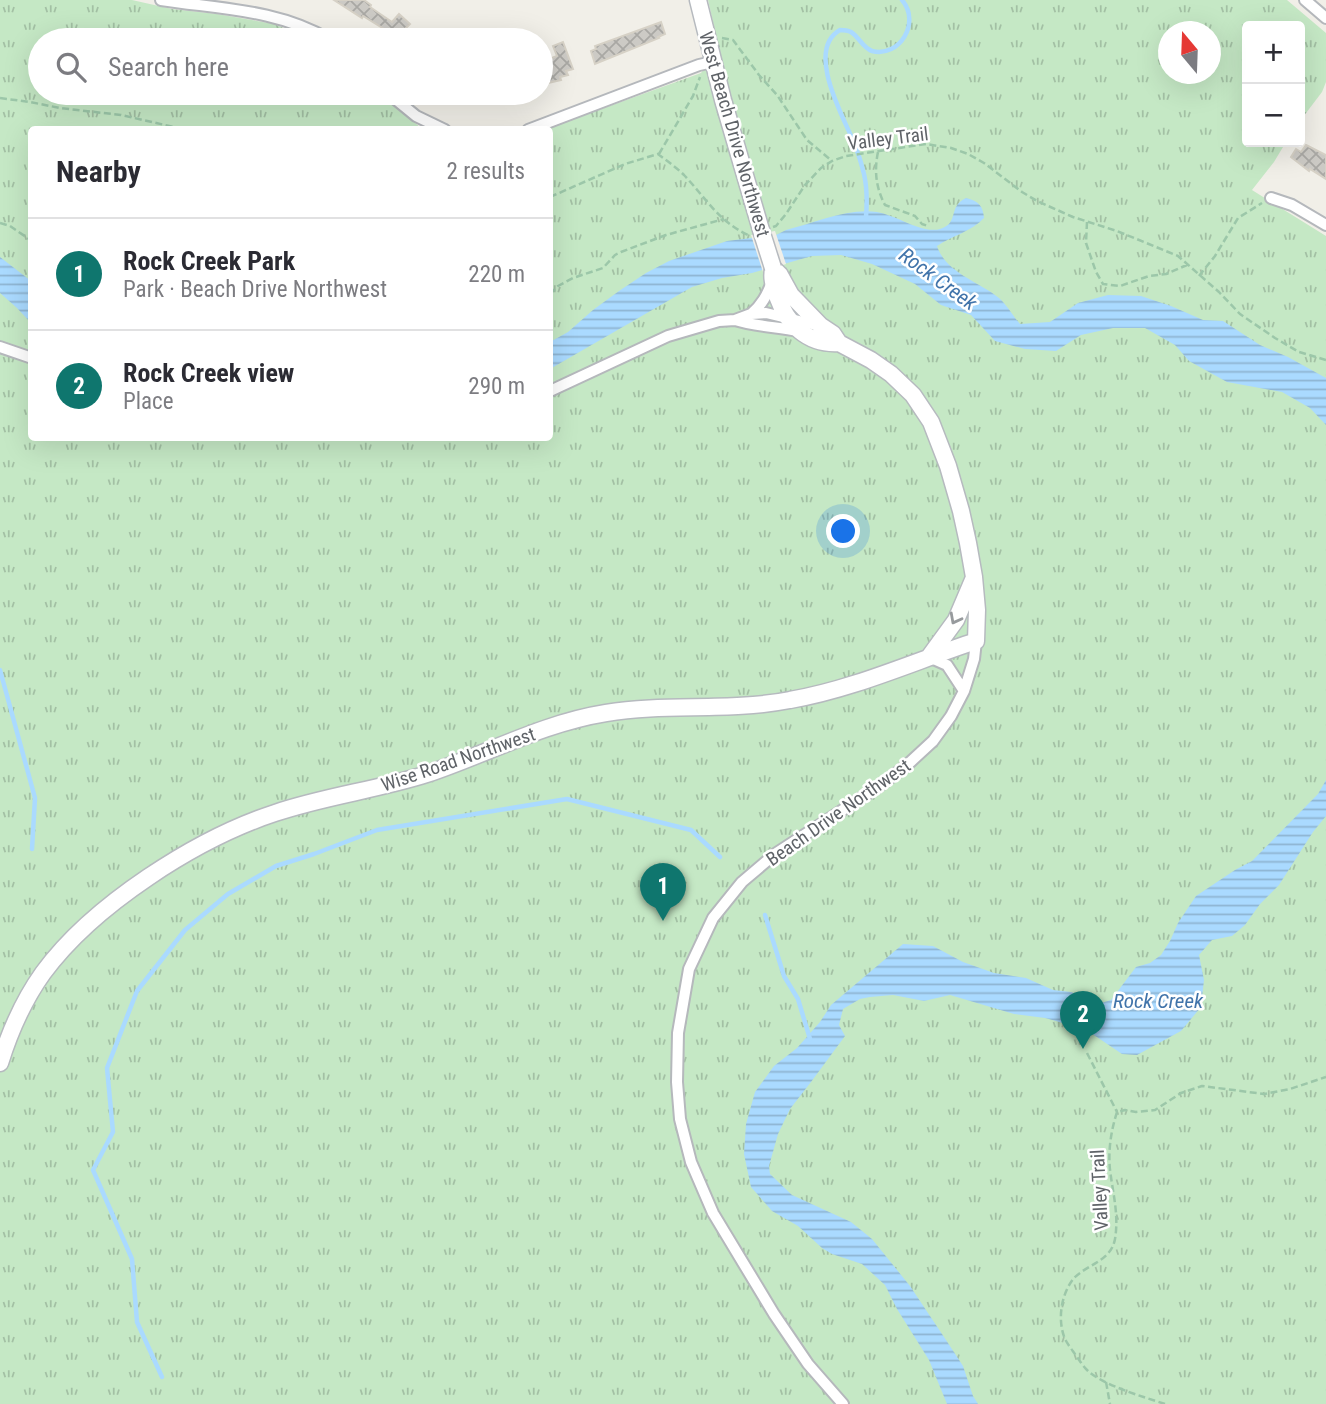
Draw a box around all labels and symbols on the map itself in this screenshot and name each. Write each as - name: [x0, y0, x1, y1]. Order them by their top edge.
- north arrow: [1158, 21, 1221, 84]
- street label: West Beach Drive Northwest: [694, 29, 775, 239]
- street label: Valley Trail: [846, 122, 930, 155]
- water label: Rock Creek: [894, 243, 982, 316]
- your location: [826, 514, 860, 548]
- one-way arrow: [950, 612, 963, 624]
- street label: Wise Road Northwest: [378, 722, 538, 797]
- street label: Beach Drive Northwest: [762, 754, 915, 871]
- pin: 1: [640, 863, 686, 921]
- water label: Rock Creek: [1113, 989, 1204, 1013]
- pin: 2: [1060, 991, 1106, 1049]
- street label: Valley Trail: [1086, 1149, 1113, 1231]

